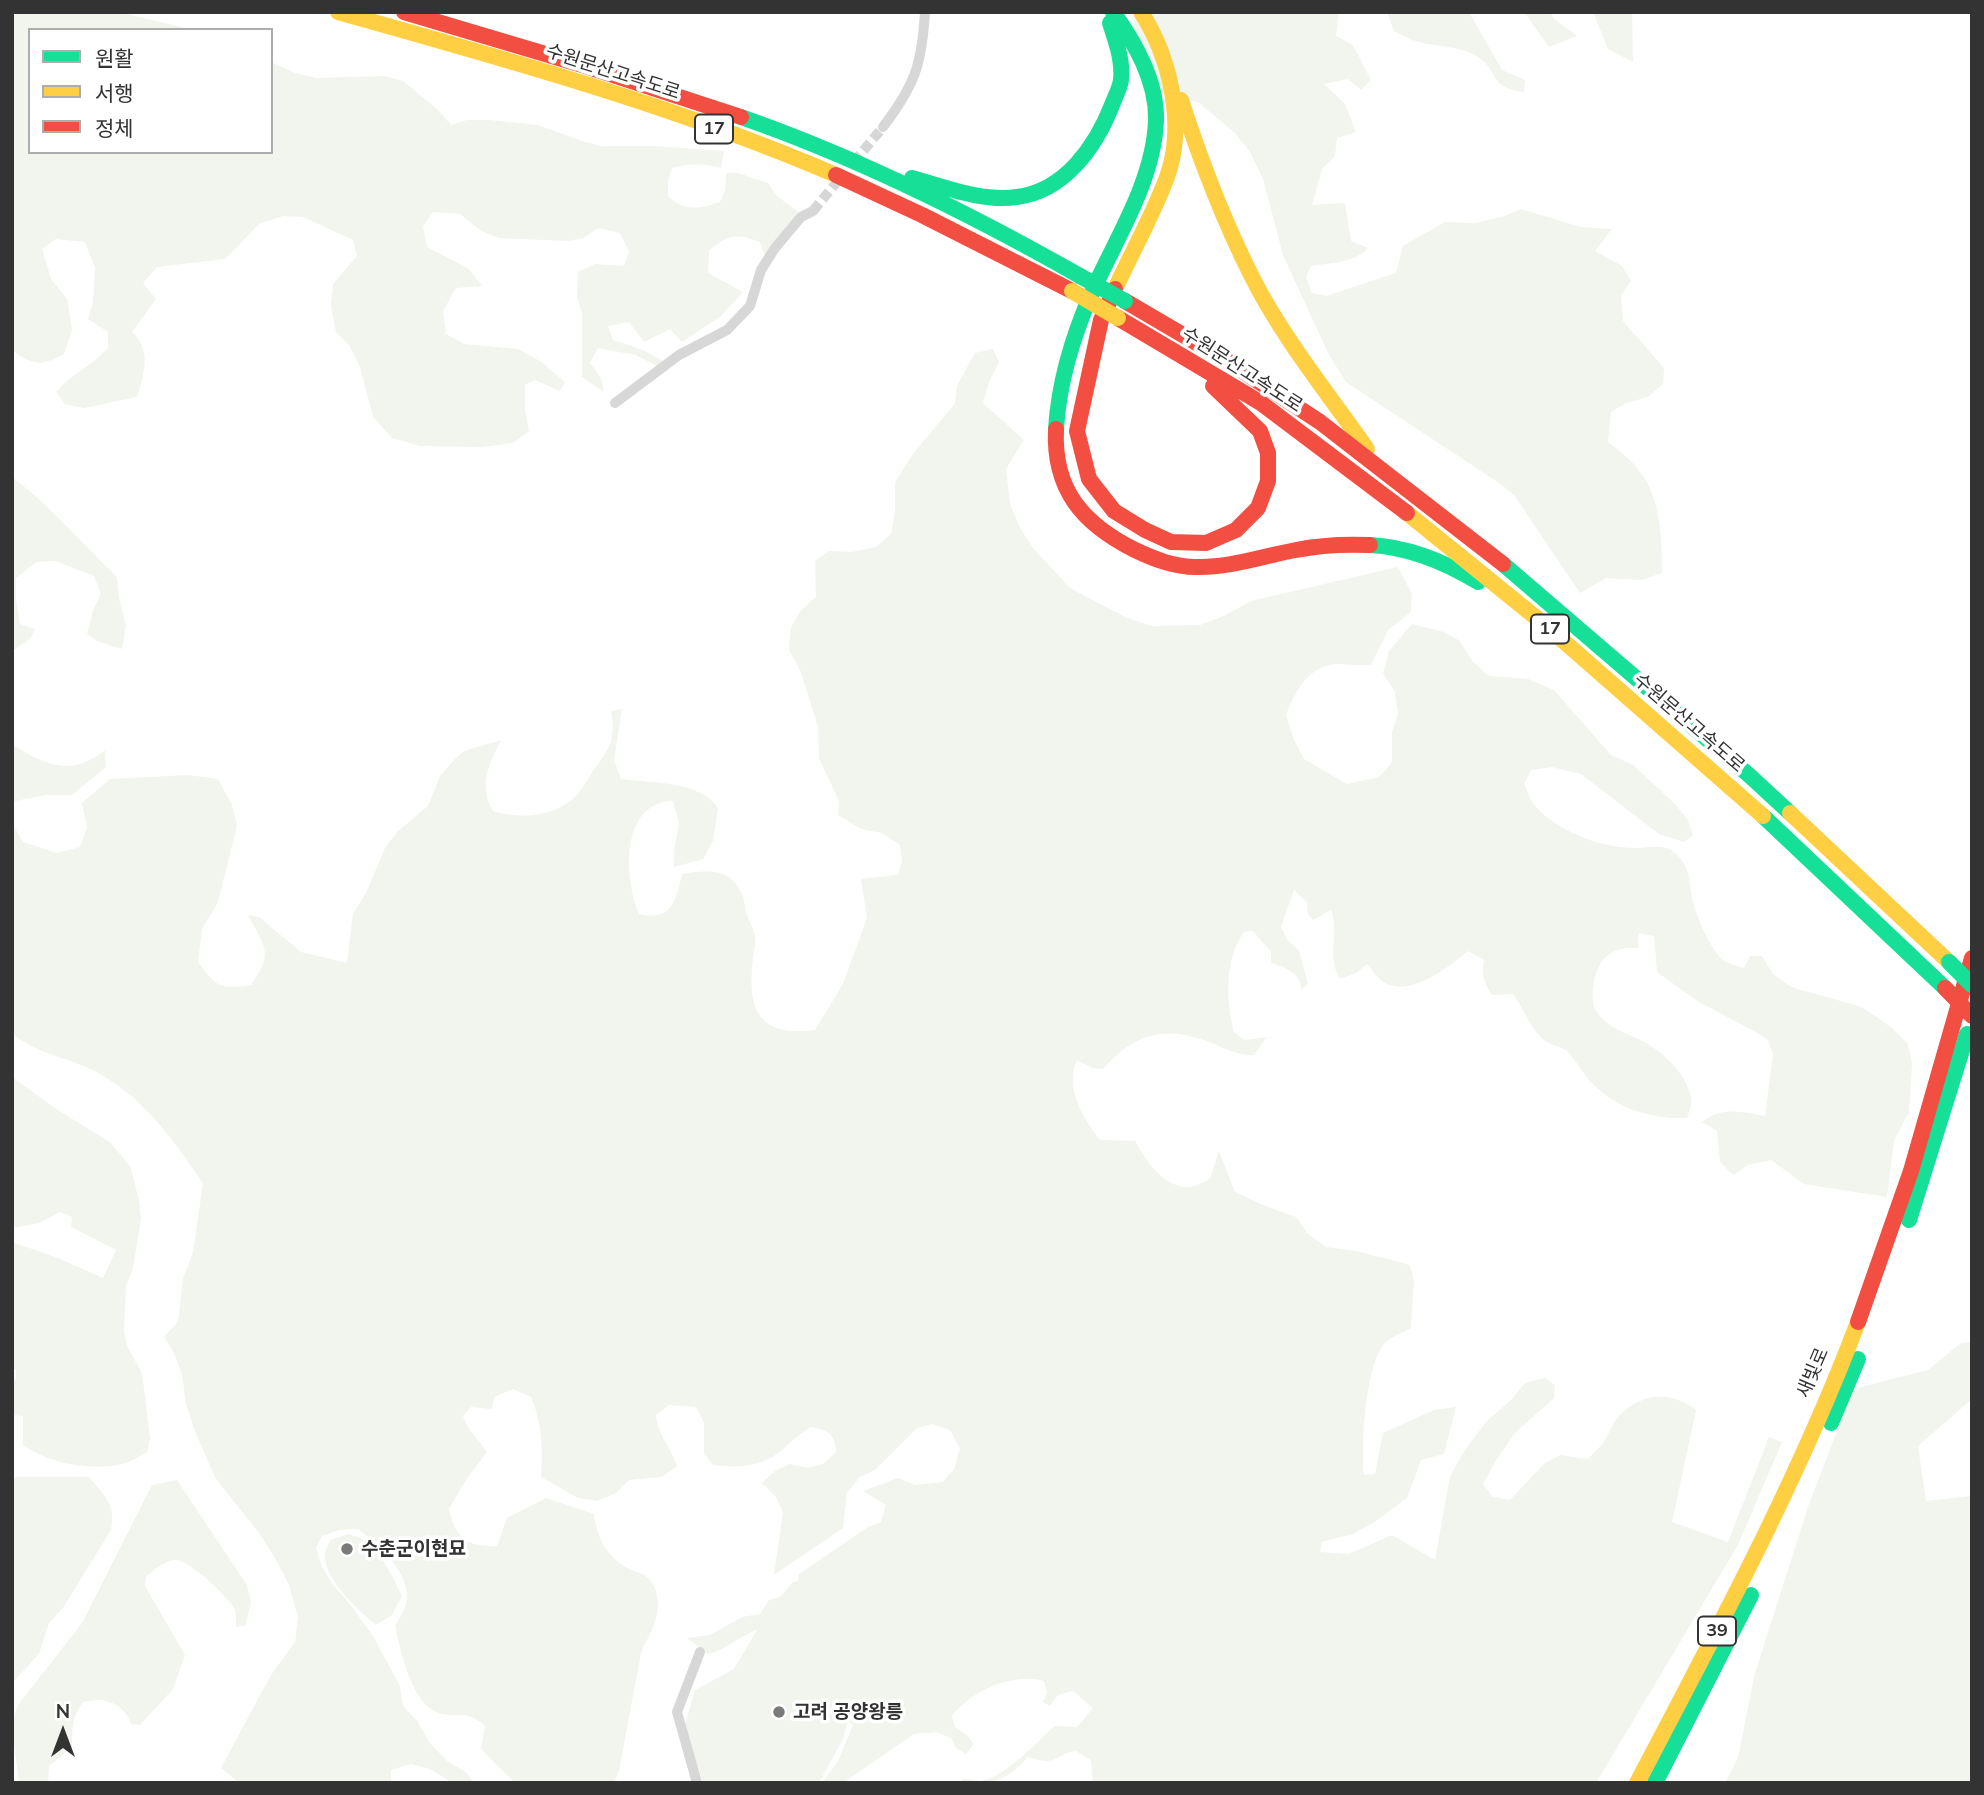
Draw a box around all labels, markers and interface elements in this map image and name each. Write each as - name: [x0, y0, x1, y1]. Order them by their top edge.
- legend: [28, 28, 273, 154]
- street label: 수원문산고속도로: [543, 40, 683, 104]
- text: 원활: [95, 45, 134, 71]
- text: 서행: [95, 80, 134, 106]
- road number: 17: [695, 114, 733, 144]
- text: 정체: [95, 115, 134, 141]
- street label: 수원문산고속도로: [1177, 322, 1307, 418]
- road number: 17: [1531, 614, 1569, 644]
- street label: 수원문산고속도로: [1629, 669, 1749, 777]
- street label: 새빛로: [1792, 1344, 1834, 1402]
- place label: 수춘군이현묘: [361, 1538, 466, 1560]
- marker: 수춘군이현묘: [339, 1541, 355, 1557]
- road number: 39: [1698, 1616, 1736, 1646]
- north arrow: [28, 1697, 98, 1767]
- text: N: [56, 1699, 70, 1723]
- place label: 고려 공양왕릉: [793, 1701, 903, 1723]
- marker: 고려 공양왕릉: [771, 1704, 787, 1720]

